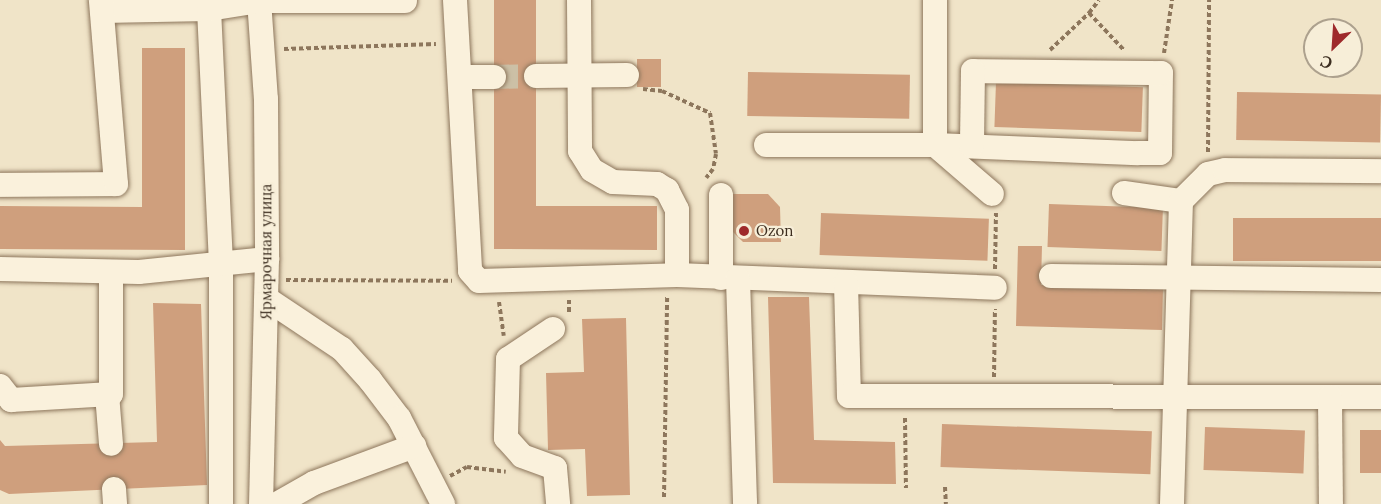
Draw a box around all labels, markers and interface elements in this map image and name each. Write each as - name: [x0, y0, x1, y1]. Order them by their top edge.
- north arrow: [1303, 18, 1363, 78]
- text: С: [1317, 51, 1335, 74]
- street label: Ярмарочная улица: [257, 184, 275, 320]
- place label: Ozon: [756, 222, 793, 240]
- marker: Ozon: [737, 224, 751, 238]

